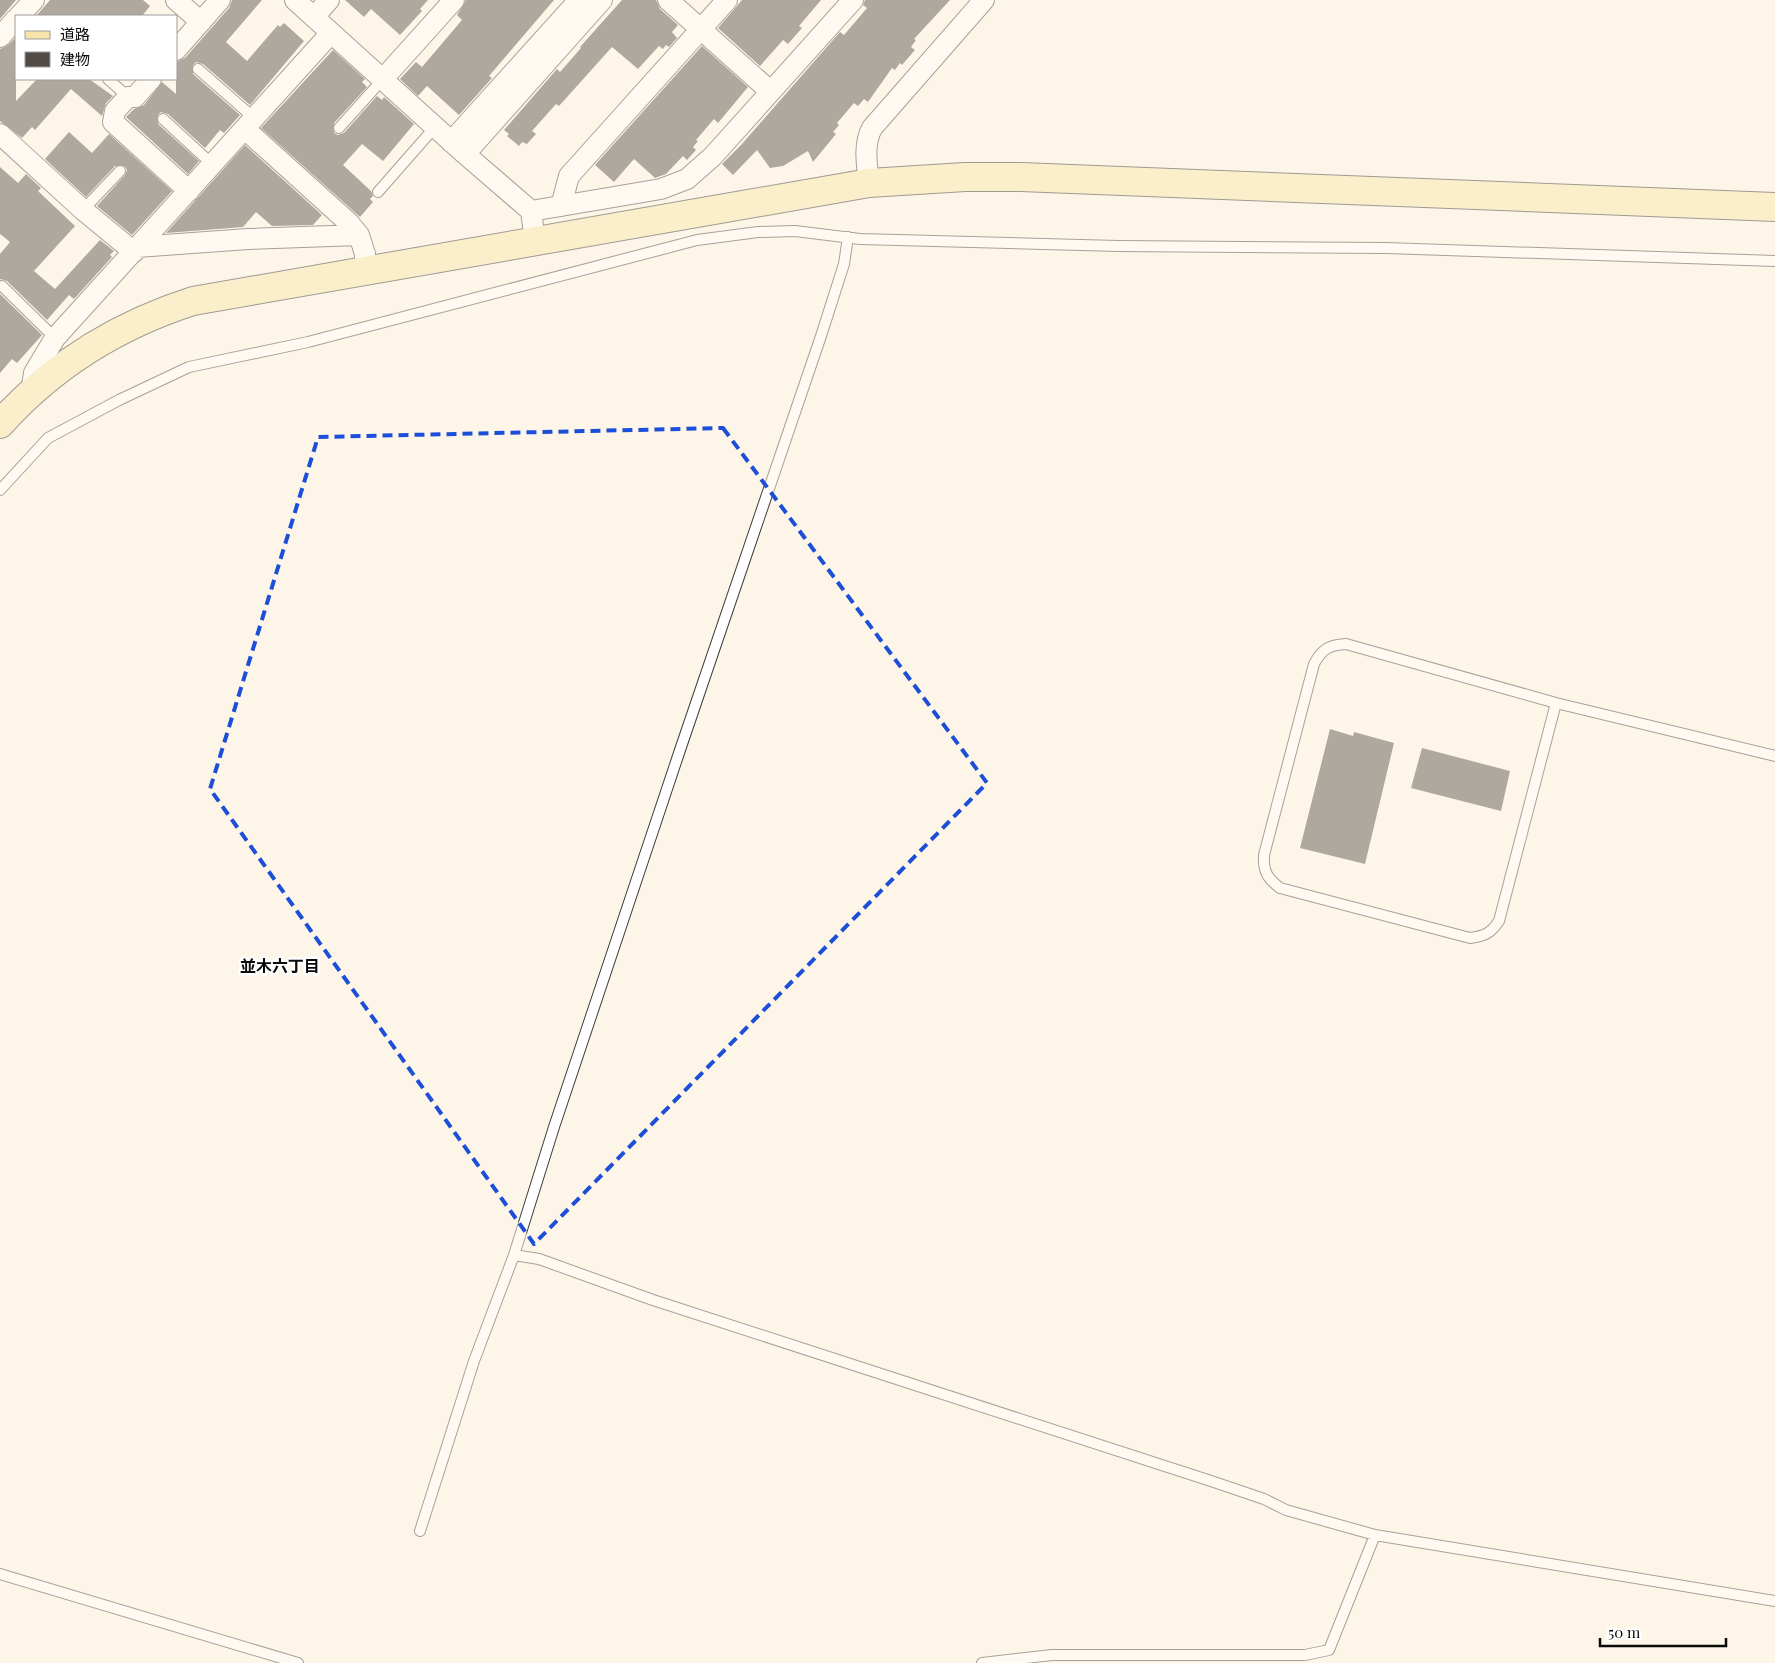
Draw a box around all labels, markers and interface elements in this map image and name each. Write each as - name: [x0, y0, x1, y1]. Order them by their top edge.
- legend: [15, 15, 178, 80]
- text: 道路: [60, 24, 90, 44]
- text: 建物: [60, 49, 90, 69]
- district label: 並木六丁目: [240, 955, 320, 976]
- scale bar: [1600, 1616, 1726, 1648]
- text: 50 m: [1608, 1622, 1641, 1642]

